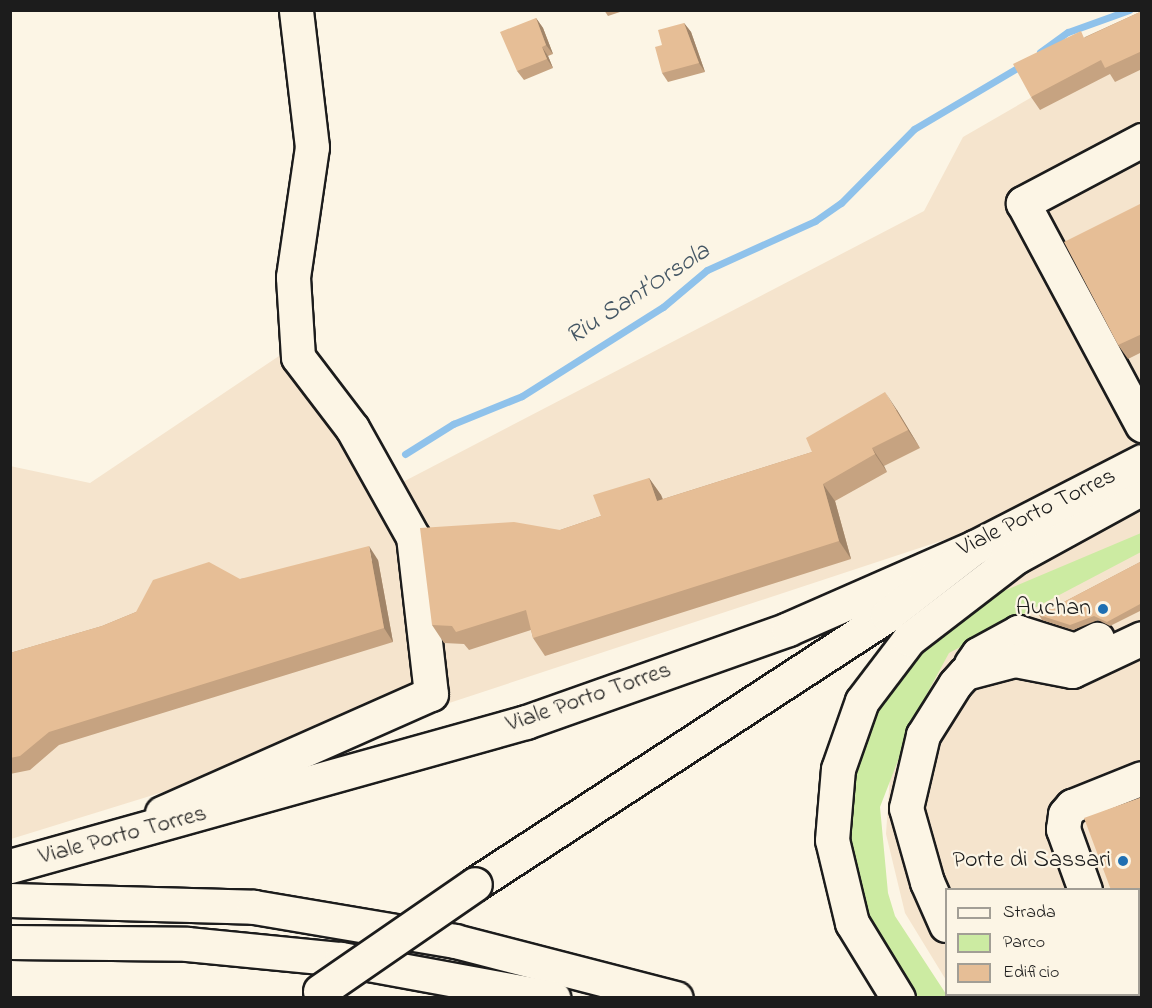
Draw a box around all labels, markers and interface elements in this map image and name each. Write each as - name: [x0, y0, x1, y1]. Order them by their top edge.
- water label: Riu Sant'Orsola: [561, 237, 717, 353]
- street label: Viale Porto Torres: [953, 462, 1121, 564]
- place label: Auchan: [1016, 595, 1091, 623]
- marker: Auchan: [1096, 602, 1110, 616]
- street label: Viale Porto Torres: [503, 656, 675, 740]
- street label: Viale Porto Torres: [36, 800, 210, 872]
- place label: Porte di Sassari: [952, 847, 1111, 875]
- marker: Porte di Sassari: [1116, 854, 1130, 868]
- legend: [945, 888, 1140, 996]
- text: Strada: [1003, 900, 1056, 926]
- text: Parco: [1003, 930, 1045, 956]
- text: Edificio: [1003, 960, 1059, 986]

